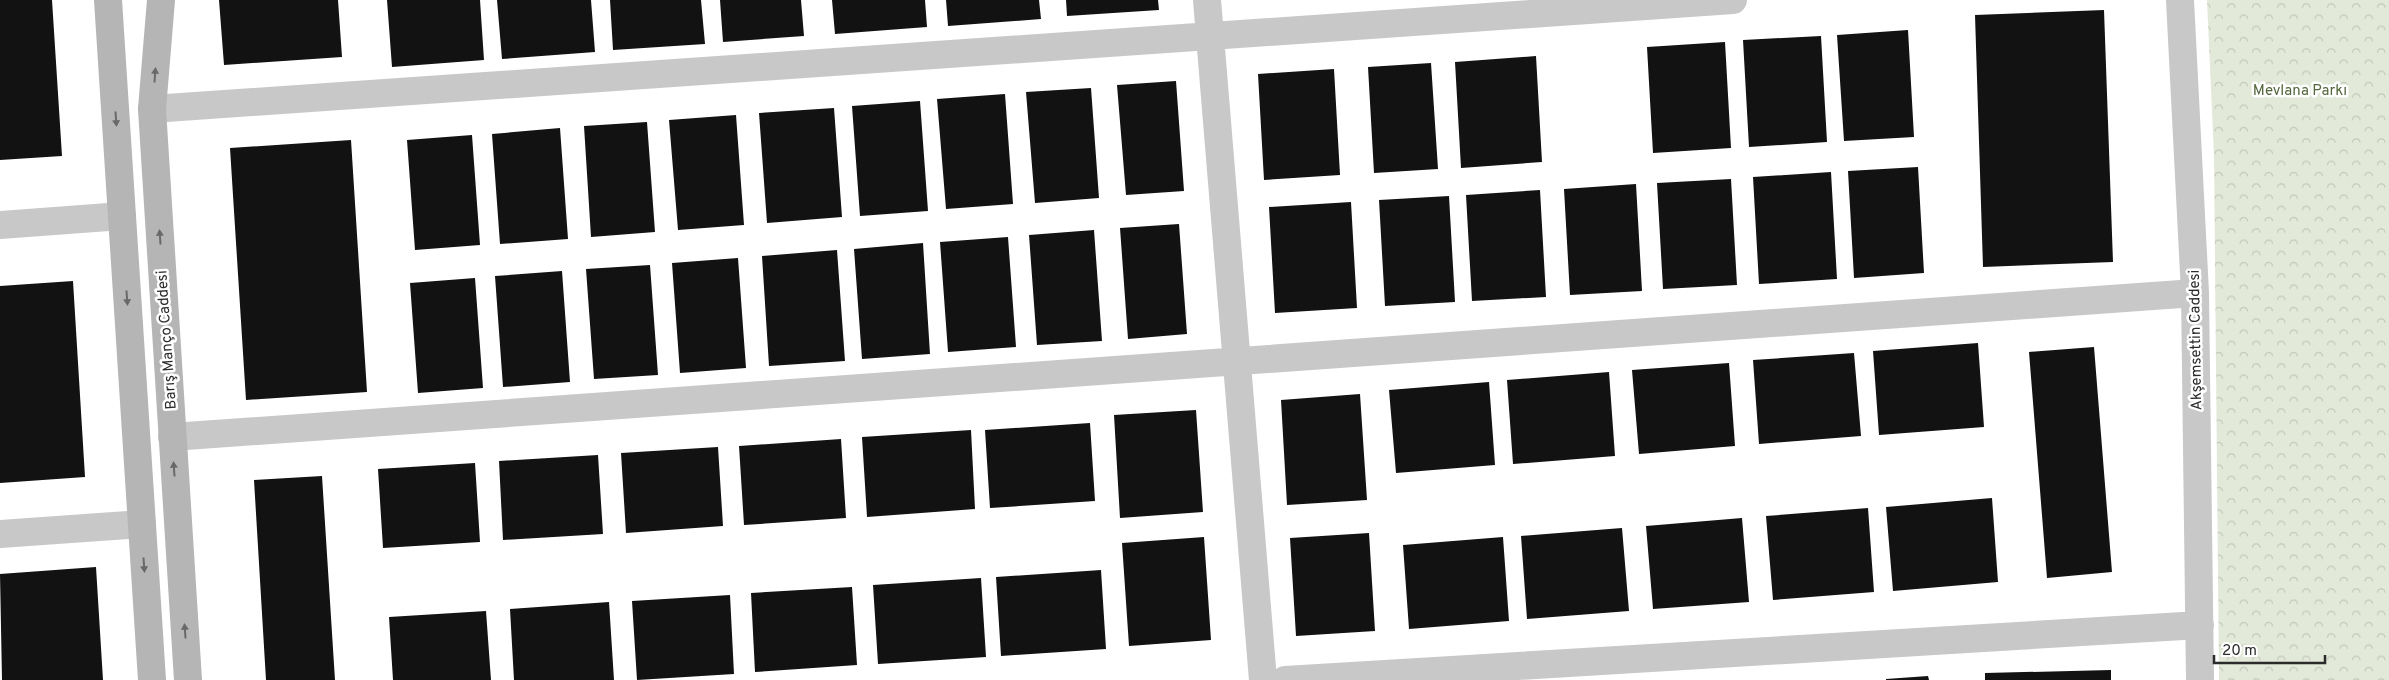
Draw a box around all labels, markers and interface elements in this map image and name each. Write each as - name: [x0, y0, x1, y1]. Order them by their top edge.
- one-way arrow: [151, 67, 159, 83]
- park label: Mevlana Parkı: [2253, 82, 2347, 101]
- one-way arrow: [112, 111, 120, 127]
- one-way arrow: [156, 229, 164, 245]
- street label: Barış Manço Caddesi: [153, 270, 182, 410]
- street label: Akşemsettin Caddesi: [2186, 270, 2207, 410]
- one-way arrow: [124, 290, 132, 306]
- one-way arrow: [170, 461, 178, 477]
- one-way arrow: [141, 557, 149, 573]
- one-way arrow: [180, 623, 188, 639]
- scale bar: [2214, 632, 2325, 664]
- text: 20 m: [2222, 642, 2257, 661]

